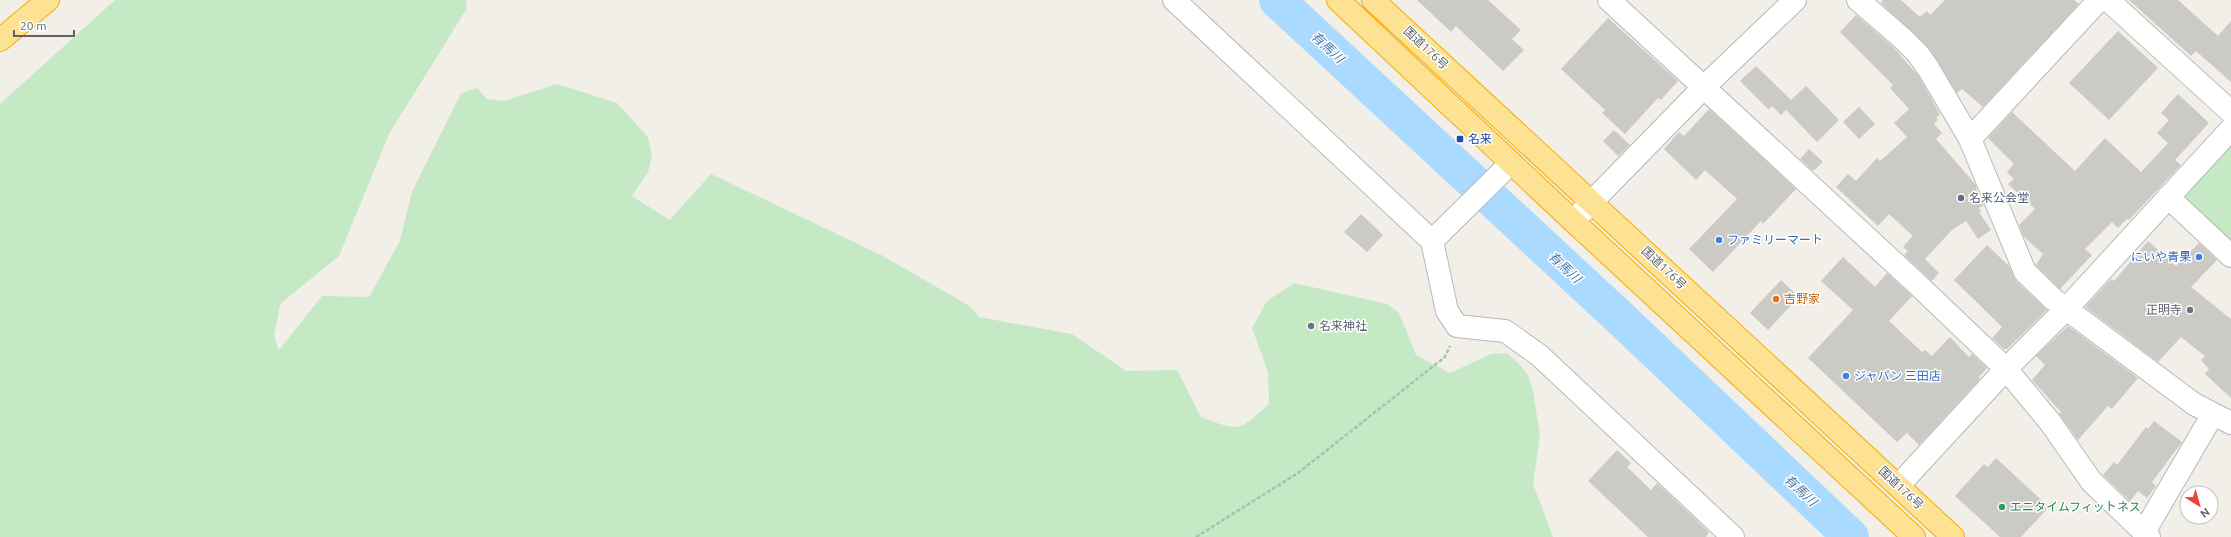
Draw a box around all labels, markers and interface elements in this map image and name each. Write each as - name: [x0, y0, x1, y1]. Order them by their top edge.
- scale bar: [14, 12, 74, 38]
- text: 20 m: [20, 19, 47, 32]
- street label: 国道176号: [1401, 24, 1451, 72]
- water label: 有馬川: [1309, 29, 1348, 67]
- place label: 名来: [1468, 132, 1492, 145]
- marker: 名来: [1455, 134, 1465, 144]
- place label: 名来公会堂: [1969, 191, 2029, 204]
- marker: 名来公会堂: [1956, 193, 1966, 203]
- place label: ファミリーマート: [1727, 233, 1823, 246]
- marker: ファミリーマート: [1714, 235, 1724, 245]
- street label: 国道176号: [1639, 244, 1689, 292]
- water label: 有馬川: [1546, 249, 1585, 287]
- place label: にいや青果: [2131, 250, 2191, 263]
- marker: にいや青果: [2194, 252, 2204, 262]
- place label: 吉野家: [1784, 292, 1820, 305]
- marker: 吉野家: [1771, 294, 1781, 304]
- place label: 正明寺: [2146, 303, 2182, 316]
- marker: 正明寺: [2185, 305, 2195, 315]
- place label: 名来神社: [1319, 319, 1367, 332]
- marker: 名来神社: [1306, 321, 1316, 331]
- place label: ジャパン 三田店: [1854, 369, 1941, 382]
- marker: ジャパン 三田店: [1841, 371, 1851, 381]
- street label: 国道176号: [1876, 464, 1926, 512]
- water label: 有馬川: [1782, 472, 1821, 510]
- north arrow: [2179, 485, 2219, 525]
- place label: エニタイムフィットネス: [2010, 500, 2141, 513]
- marker: エニタイムフィットネス: [1997, 502, 2007, 512]
- text: N: [2198, 506, 2212, 520]

